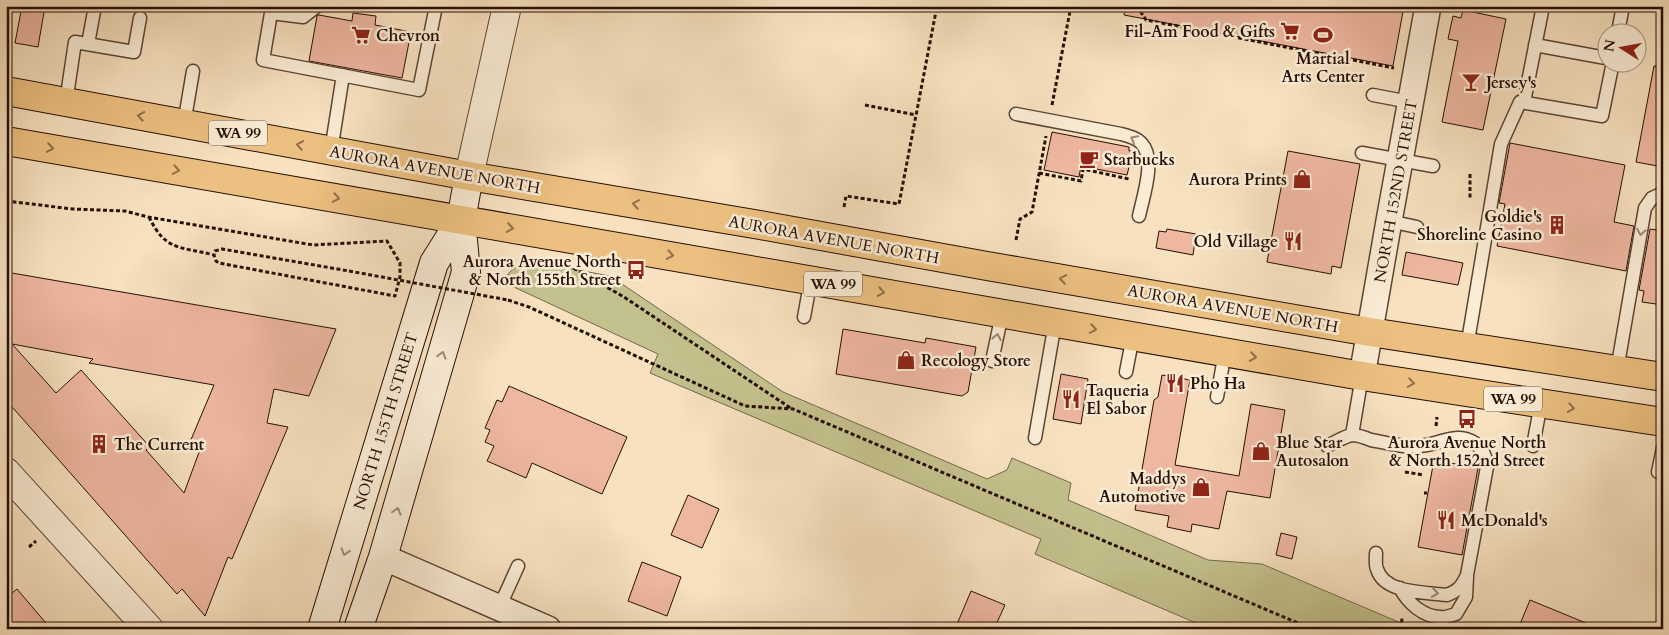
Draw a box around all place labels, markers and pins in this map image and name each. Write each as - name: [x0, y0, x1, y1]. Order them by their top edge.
- supermarket icon: Fil-Am Food & Gifts: [1279, 20, 1301, 42]
- place label: Fil-Am Food & Gifts: [1125, 21, 1275, 43]
- supermarket icon: Chevron: [350, 24, 372, 46]
- sports icon: Martial Arts Center: [1312, 24, 1334, 46]
- place label: Chevron: [376, 25, 441, 47]
- place label: Martial Arts Center: [1282, 48, 1365, 88]
- bar icon: Jersey's: [1460, 71, 1482, 93]
- place label: Jersey's: [1484, 72, 1537, 94]
- cafe icon: Starbucks: [1078, 148, 1100, 170]
- place label: Starbucks: [1104, 149, 1175, 171]
- shop icon: Aurora Prints: [1291, 168, 1313, 190]
- place label: Aurora Prints: [1188, 169, 1287, 191]
- place label: Goldie's Shoreline Casino: [1417, 206, 1542, 246]
- building icon: Goldie's Shoreline Casino: [1546, 214, 1568, 236]
- restaurant icon: Old Village: [1282, 230, 1304, 252]
- place label: Old Village: [1194, 231, 1278, 253]
- place label: Aurora Avenue North & North 155th Street: [463, 251, 621, 291]
- bus stop icon: Aurora Avenue North & North 155th Street: [625, 259, 647, 281]
- shop icon: Recology Store: [895, 349, 917, 371]
- place label: Recology Store: [921, 350, 1031, 372]
- restaurant icon: Pho Ha: [1164, 372, 1186, 394]
- place label: Pho Ha: [1190, 373, 1246, 395]
- place label: Taqueria El Sabor: [1086, 380, 1149, 420]
- restaurant icon: Taqueria El Sabor: [1060, 388, 1082, 410]
- bus stop icon: Aurora Avenue North & North 152nd Street: [1456, 408, 1478, 430]
- place label: Blue Star Autosalon: [1276, 432, 1350, 472]
- place label: Aurora Avenue North & North 152nd Street: [1388, 432, 1546, 472]
- building icon: The Current: [88, 433, 110, 455]
- place label: The Current: [114, 434, 205, 456]
- shop icon: Blue Star Autosalon: [1250, 440, 1272, 462]
- place label: Maddys Automotive: [1099, 468, 1186, 508]
- shop icon: Maddys Automotive: [1190, 476, 1212, 498]
- restaurant icon: McDonald's: [1435, 509, 1457, 531]
- place label: McDonald's: [1461, 510, 1548, 532]

